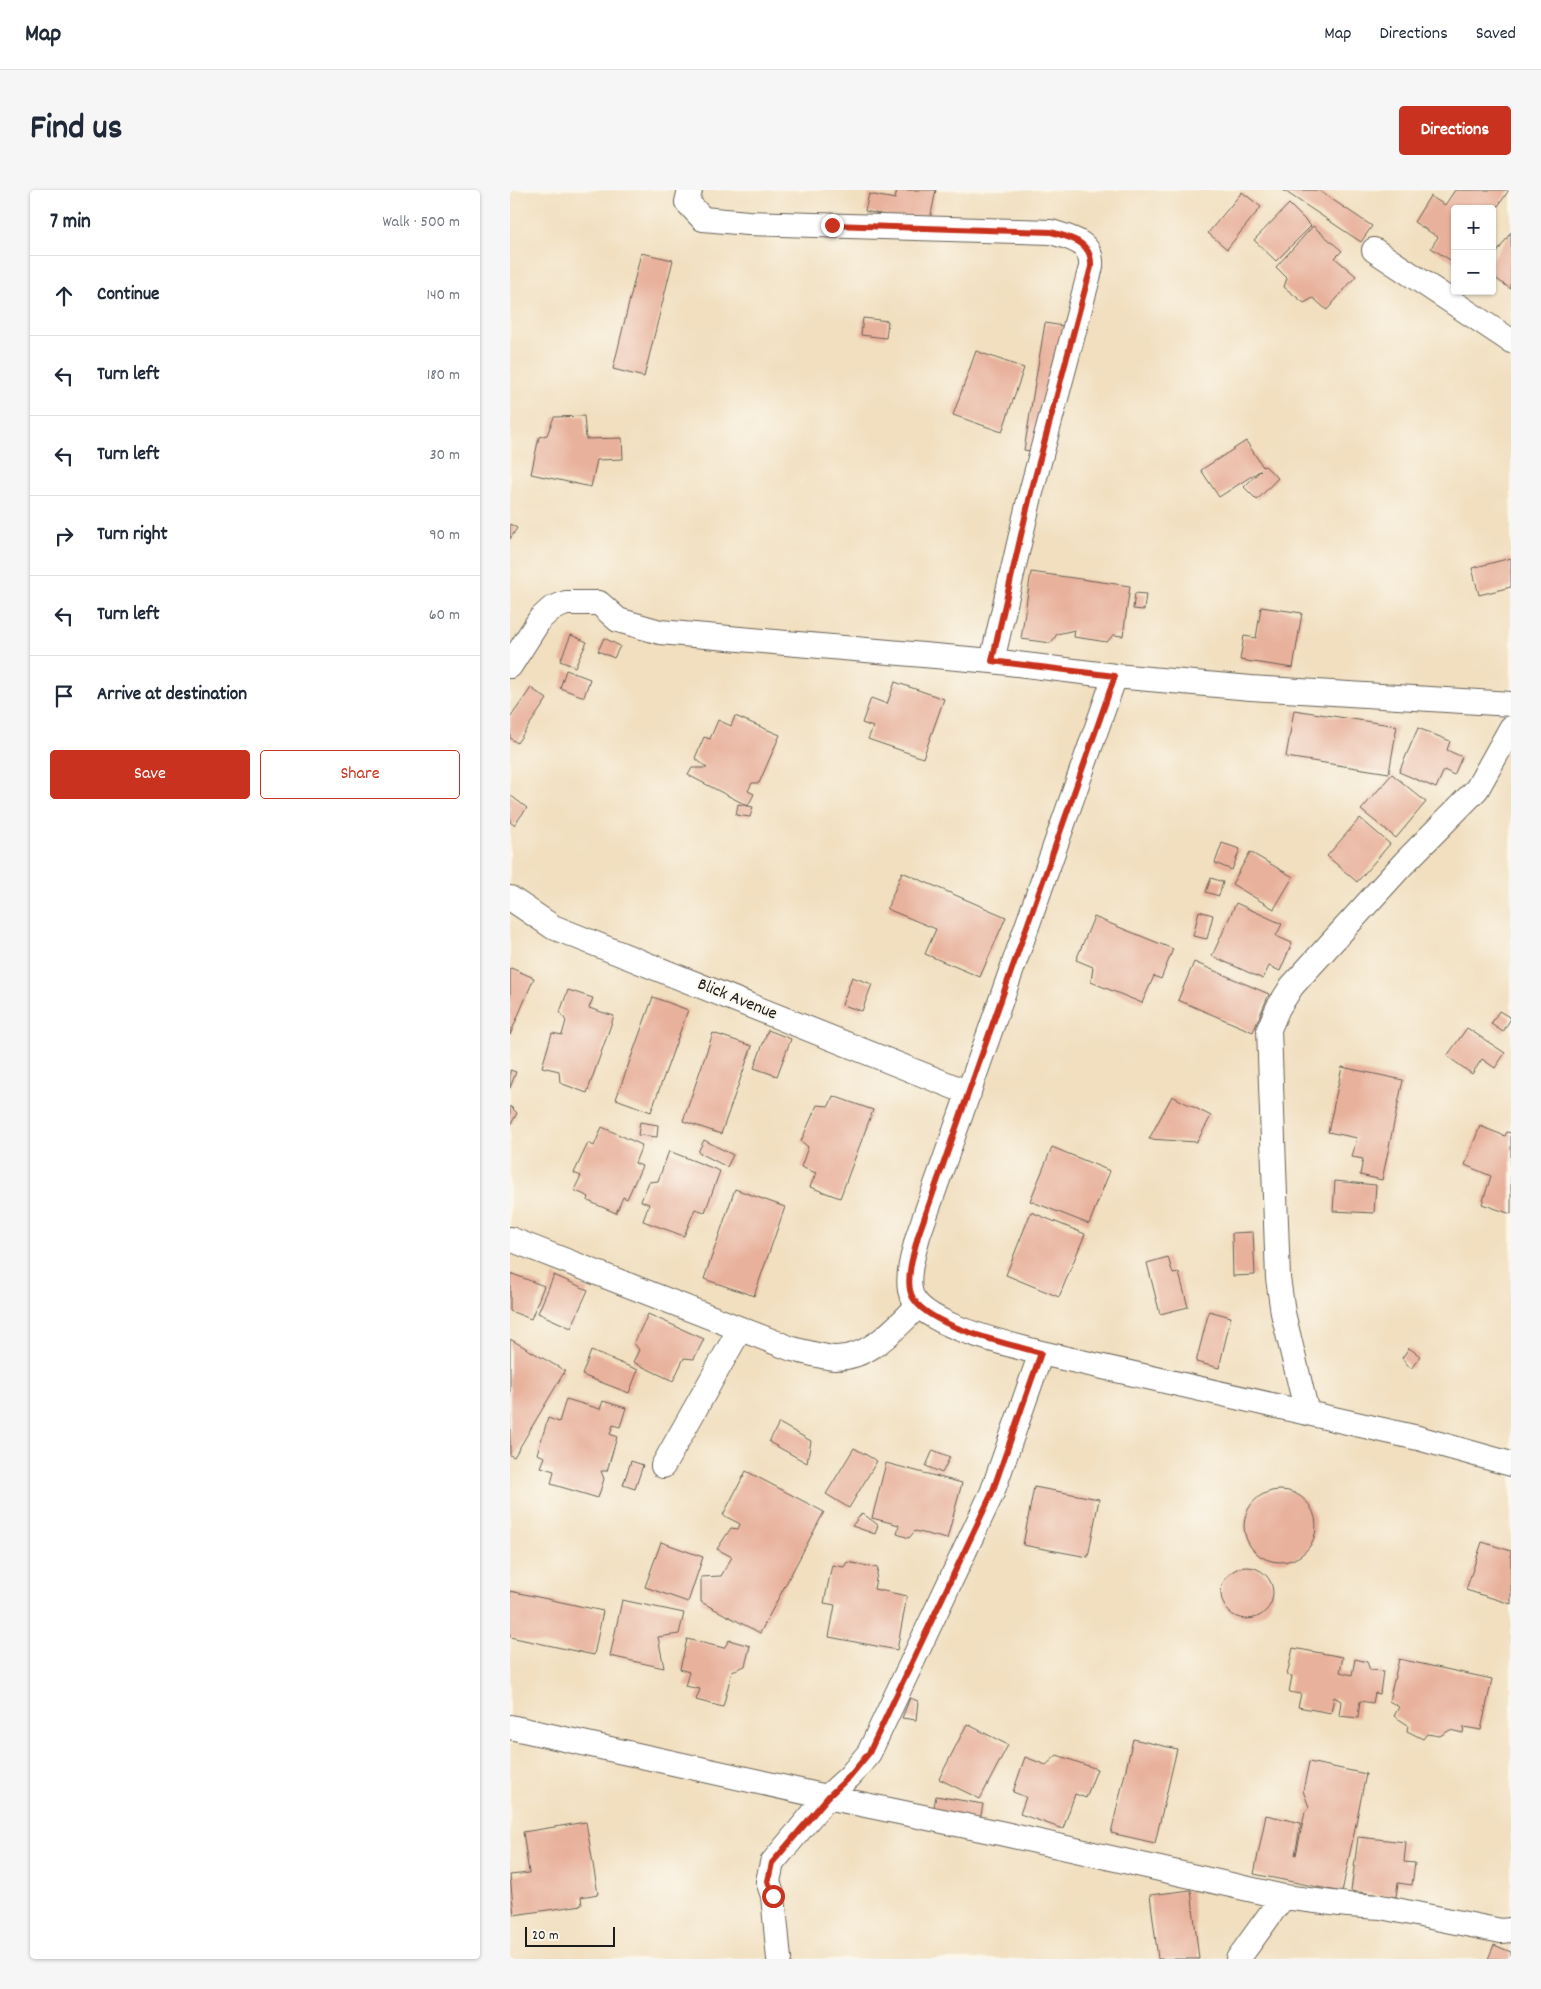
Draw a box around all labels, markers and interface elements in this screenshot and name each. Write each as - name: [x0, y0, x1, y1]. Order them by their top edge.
- text: Map: [25, 18, 61, 52]
- text: Map: [1324, 22, 1351, 47]
- text: Directions: [1379, 22, 1448, 47]
- text: Saved: [1476, 22, 1516, 47]
- text: Find us: [30, 105, 122, 155]
- button: Directions: [1399, 106, 1511, 155]
- map controls: [1451, 205, 1496, 295]
- button: +: [1451, 205, 1496, 250]
- text: 7 min: [50, 208, 91, 238]
- text: Walk · 500 m: [382, 211, 460, 234]
- route end: [821, 214, 844, 237]
- button: −: [1451, 250, 1496, 295]
- icon: ahead: [50, 282, 78, 310]
- text: Continue: [97, 282, 159, 309]
- text: 140 m: [426, 284, 460, 307]
- icon: left: [50, 362, 78, 390]
- text: Turn left: [97, 362, 160, 389]
- text: 180 m: [427, 364, 460, 387]
- icon: left: [50, 442, 78, 470]
- text: Turn left: [97, 442, 160, 469]
- text: 30 m: [430, 444, 460, 467]
- icon: right: [50, 522, 78, 550]
- text: Turn right: [97, 522, 168, 549]
- text: 90 m: [429, 524, 460, 547]
- icon: left: [50, 602, 78, 630]
- text: Turn left: [97, 602, 160, 629]
- text: 60 m: [429, 604, 460, 627]
- icon: arrive: [50, 682, 78, 710]
- text: Arrive at destination: [97, 682, 247, 709]
- button: Save: [50, 750, 250, 799]
- button: Share: [260, 750, 460, 799]
- street label: Blick Avenue: [693, 973, 781, 1027]
- route start: [762, 1885, 785, 1908]
- scale bar: [525, 1924, 615, 1947]
- text: 20 m: [532, 1926, 559, 1946]

